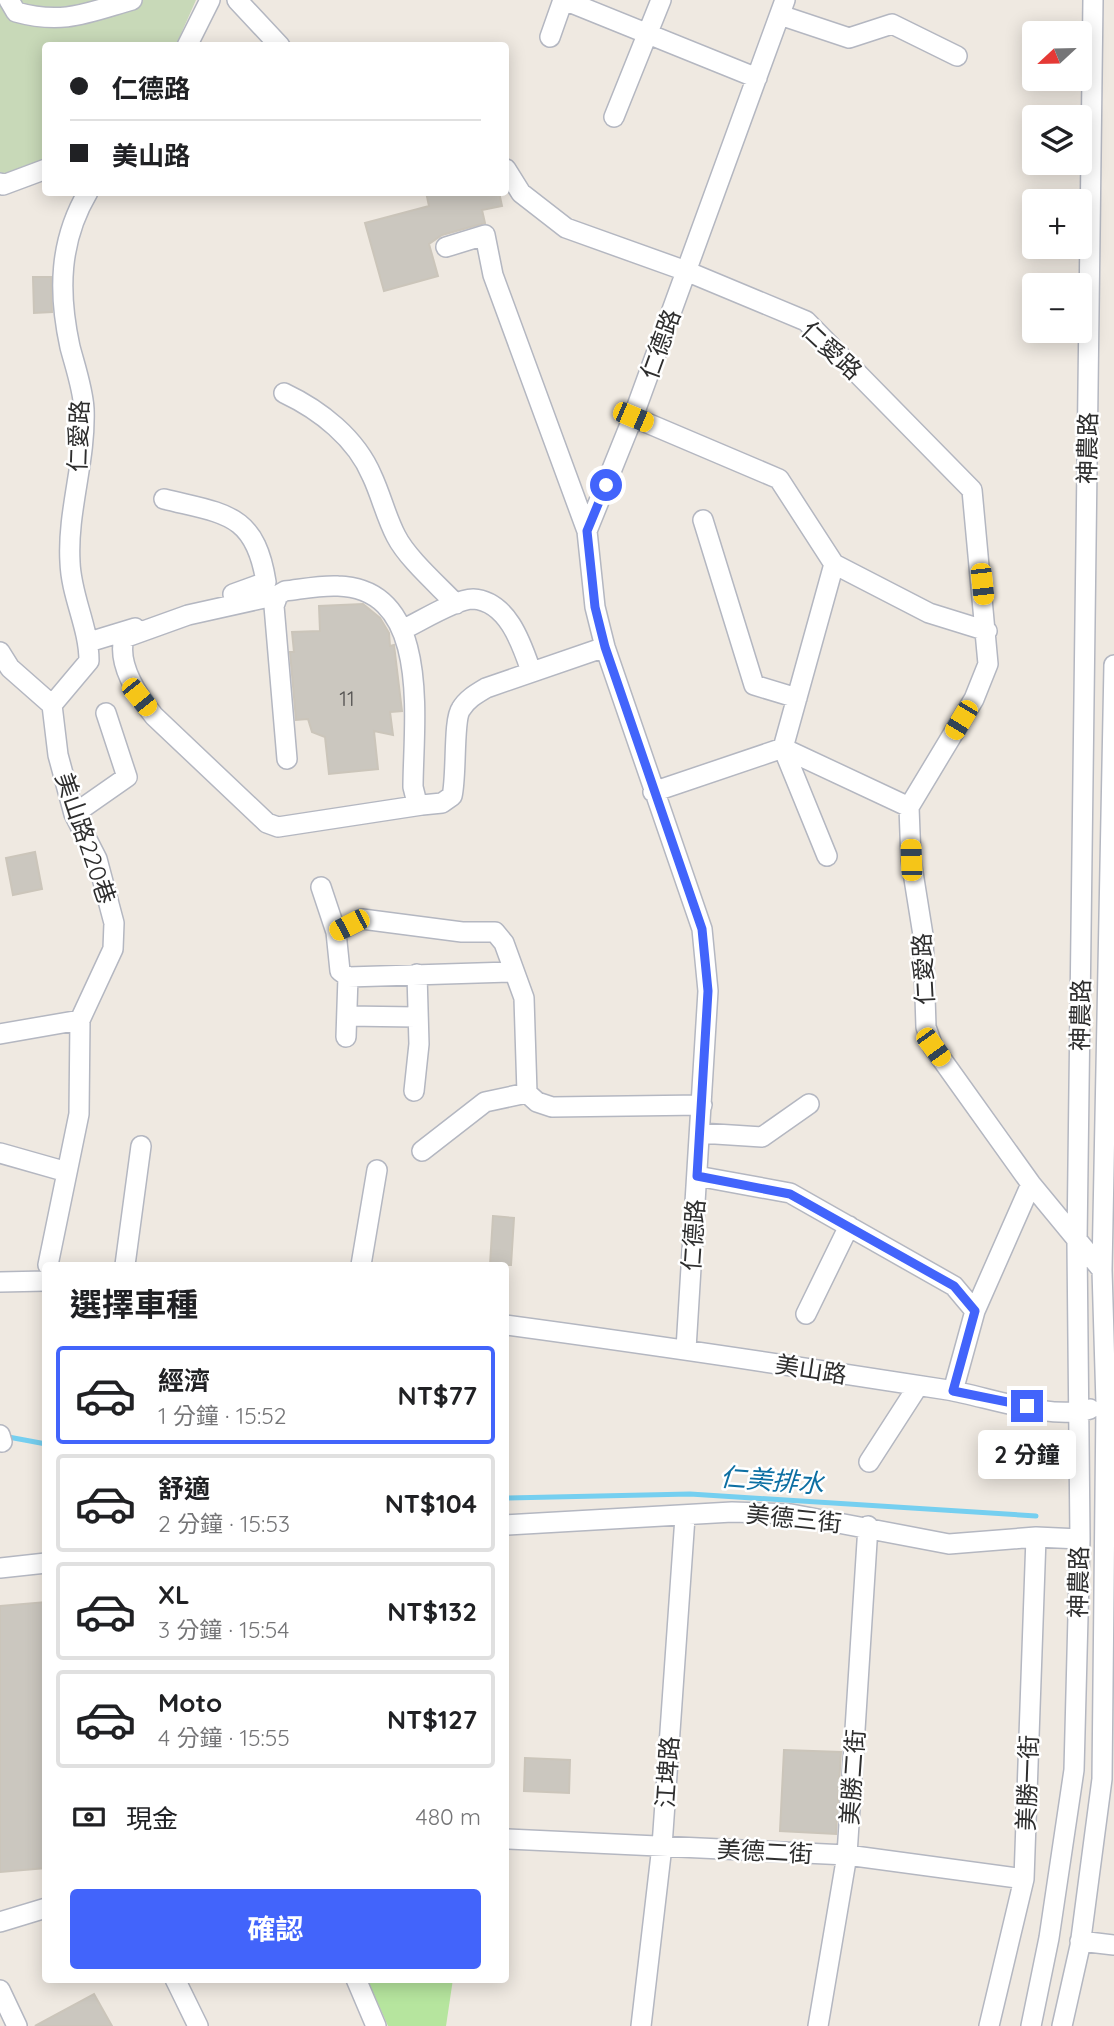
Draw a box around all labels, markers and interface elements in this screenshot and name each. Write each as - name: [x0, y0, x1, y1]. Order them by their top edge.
- north arrow: [1022, 21, 1092, 91]
- map controls: [1022, 21, 1092, 343]
- text: 仁德路: [112, 72, 190, 105]
- button: layers: [1022, 105, 1092, 175]
- text: 美山路: [112, 139, 190, 172]
- button: +: [1022, 189, 1092, 259]
- button: −: [1022, 273, 1092, 343]
- street label: 仁德路: [634, 305, 686, 383]
- street label: 仁愛路: [795, 314, 869, 386]
- street label: 仁愛路: [62, 399, 94, 473]
- car: [610, 399, 657, 435]
- street label: 神農路: [1071, 412, 1103, 484]
- route start: [590, 469, 622, 501]
- car: [970, 562, 995, 606]
- car: [118, 674, 161, 720]
- house number: 11: [339, 685, 355, 711]
- car: [942, 697, 981, 743]
- street label: 美山路220巷: [50, 768, 122, 908]
- car: [900, 839, 923, 881]
- car: [326, 906, 373, 944]
- street label: 仁愛路: [906, 932, 940, 1006]
- street label: 神農路: [1064, 979, 1096, 1051]
- car: [913, 1024, 954, 1070]
- street label: 仁德路: [676, 1198, 710, 1272]
- text: 選擇車種: [70, 1284, 198, 1324]
- street label: 美山路: [773, 1349, 849, 1389]
- icon: car: [74, 1364, 137, 1427]
- text: 經濟: [158, 1364, 210, 1397]
- text: NT$77: [398, 1379, 477, 1412]
- route end: [1011, 1390, 1043, 1422]
- text: 1 分鐘 · 15:52: [158, 1401, 286, 1430]
- callout: 2 分鐘: [978, 1430, 1076, 1480]
- text: 2 分鐘: [994, 1440, 1060, 1469]
- water label: 仁美排水: [719, 1460, 826, 1500]
- icon: car: [74, 1472, 137, 1535]
- text: 舒適: [158, 1472, 210, 1505]
- text: NT$104: [385, 1487, 477, 1520]
- street label: 美德三街: [745, 1498, 843, 1538]
- text: 2 分鐘 · 15:53: [158, 1509, 290, 1538]
- street label: 神農路: [1062, 1546, 1094, 1618]
- text: XL: [158, 1578, 190, 1611]
- icon: car: [74, 1580, 137, 1643]
- text: NT$132: [387, 1595, 477, 1628]
- text: 3 分鐘 · 15:54: [158, 1615, 289, 1644]
- text: Moto: [158, 1686, 222, 1719]
- icon: car: [74, 1688, 137, 1751]
- text: NT$127: [387, 1703, 477, 1736]
- text: 4 分鐘 · 15:55: [158, 1723, 290, 1752]
- street label: 美勝二街: [834, 1728, 870, 1826]
- street label: 江埤路: [650, 1735, 684, 1809]
- street label: 美勝一街: [1010, 1735, 1044, 1831]
- icon: cash: [70, 1798, 108, 1836]
- text: 現金: [126, 1802, 178, 1835]
- text: 480 m: [416, 1802, 481, 1831]
- street label: 美德二街: [716, 1834, 814, 1868]
- button: 確認: [70, 1889, 481, 1969]

